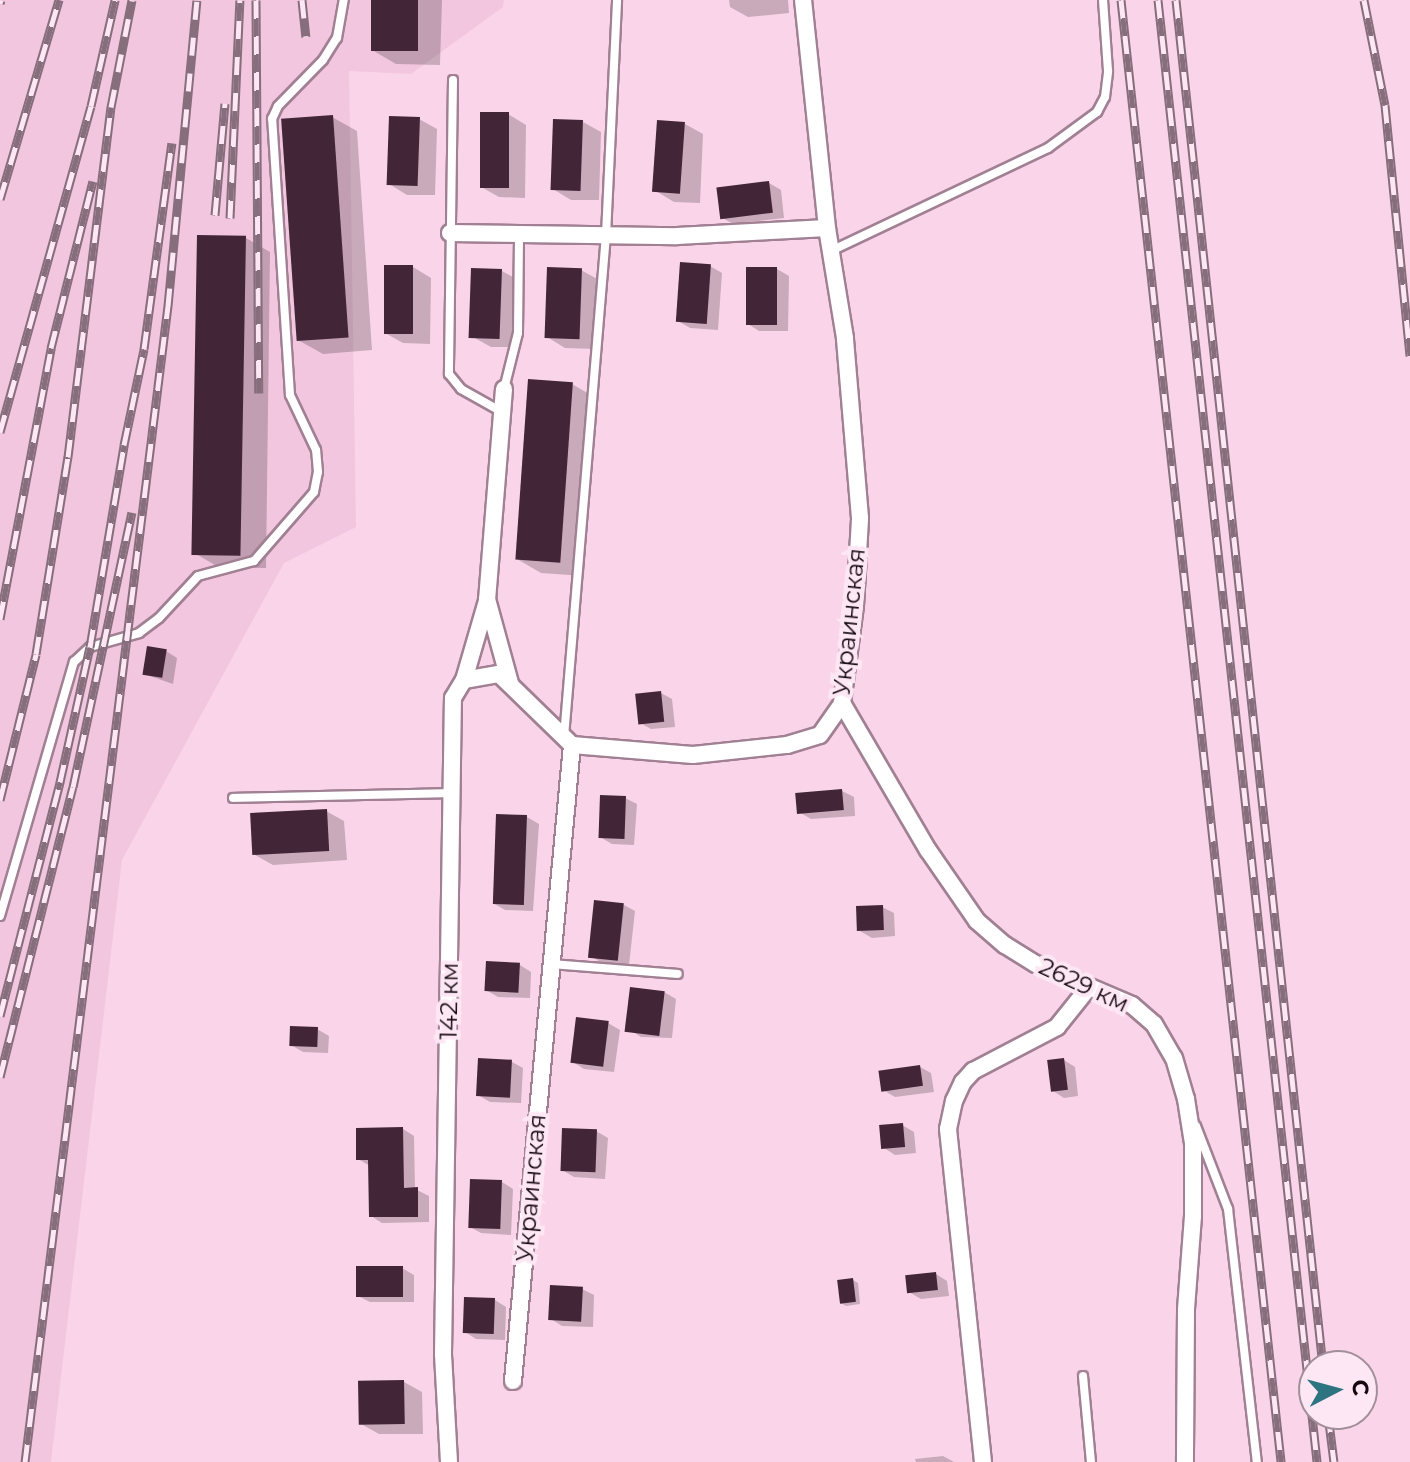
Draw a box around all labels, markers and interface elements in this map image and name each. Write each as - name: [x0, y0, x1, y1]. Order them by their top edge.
- street label: Украинская: [827, 547, 871, 697]
- street label: 2629 км: [1035, 952, 1133, 1018]
- street label: 142 км: [434, 962, 464, 1040]
- street label: Украинская: [510, 1113, 552, 1263]
- north arrow: [1298, 1350, 1378, 1430]
- text: С: [1346, 1378, 1375, 1397]

